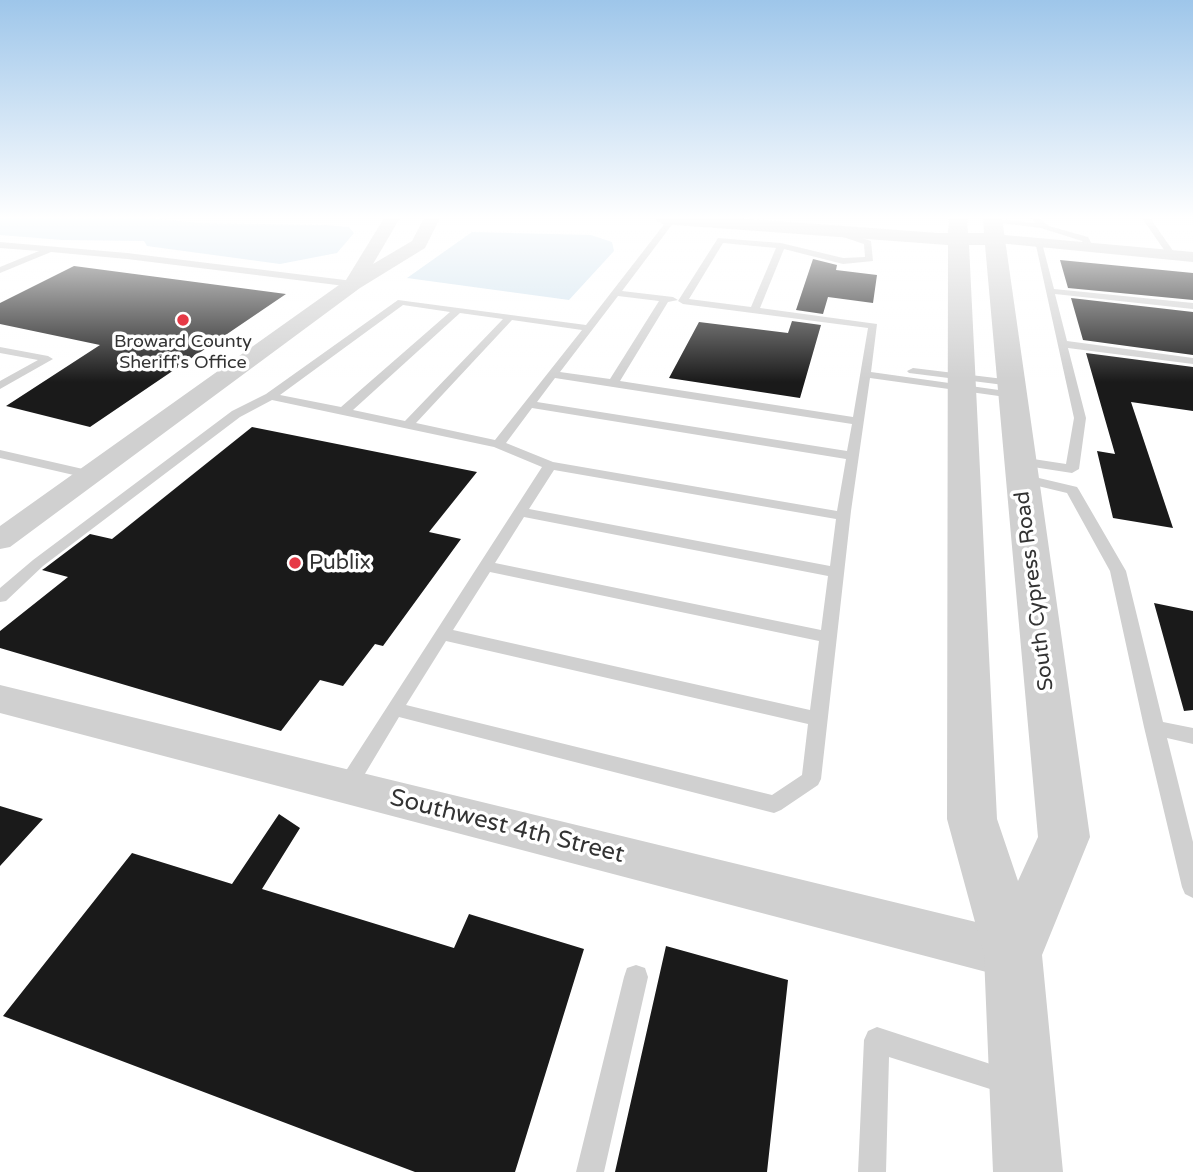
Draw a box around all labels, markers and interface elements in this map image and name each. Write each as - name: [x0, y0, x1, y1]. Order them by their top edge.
- marker: Broward County Sheriff's Office: [175, 312, 191, 328]
- place label: Broward County Sheriff's Office: [114, 331, 252, 374]
- street label: South Cypress Road: [1010, 490, 1060, 692]
- place label: Publix: [309, 550, 371, 576]
- marker: Publix: [287, 555, 303, 571]
- street label: Southwest 4th Street: [387, 784, 627, 870]

